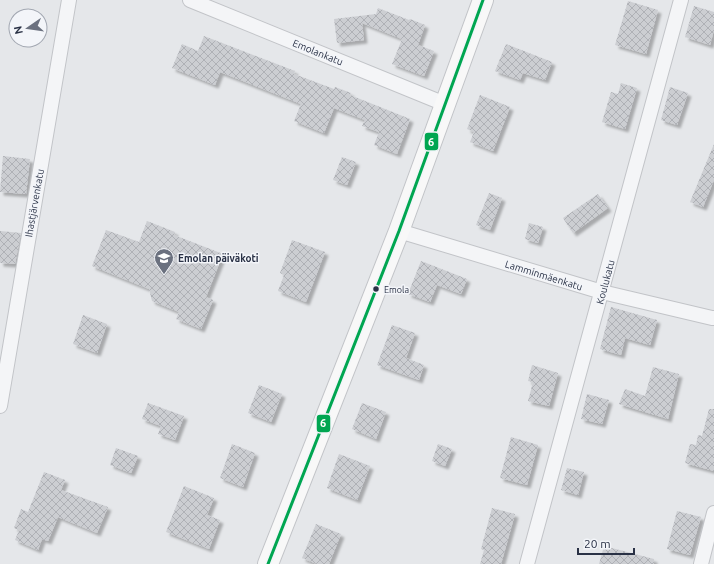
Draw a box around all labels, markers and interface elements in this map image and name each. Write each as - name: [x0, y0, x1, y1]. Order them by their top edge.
- north arrow: [8, 8, 48, 48]
- text: N: [11, 25, 25, 36]
- street label: Emolankatu: [291, 37, 345, 68]
- line badge: 6: [424, 132, 439, 151]
- text: 6: [428, 136, 434, 148]
- street label: Ihastjärvenkatu: [23, 168, 46, 238]
- school or university icon: Emolan päiväkoti: [153, 247, 175, 275]
- place label: Emolan päiväkoti: [178, 253, 259, 264]
- street label: Lamminmäenkatu: [504, 258, 584, 293]
- street label: Koulukatu: [594, 259, 617, 306]
- marker: Emola: [371, 284, 381, 294]
- place label: Emola: [384, 285, 409, 295]
- line badge: 6: [316, 414, 331, 433]
- text: 6: [320, 417, 326, 429]
- scale bar: [578, 530, 634, 556]
- text: 20 m: [584, 537, 611, 550]

